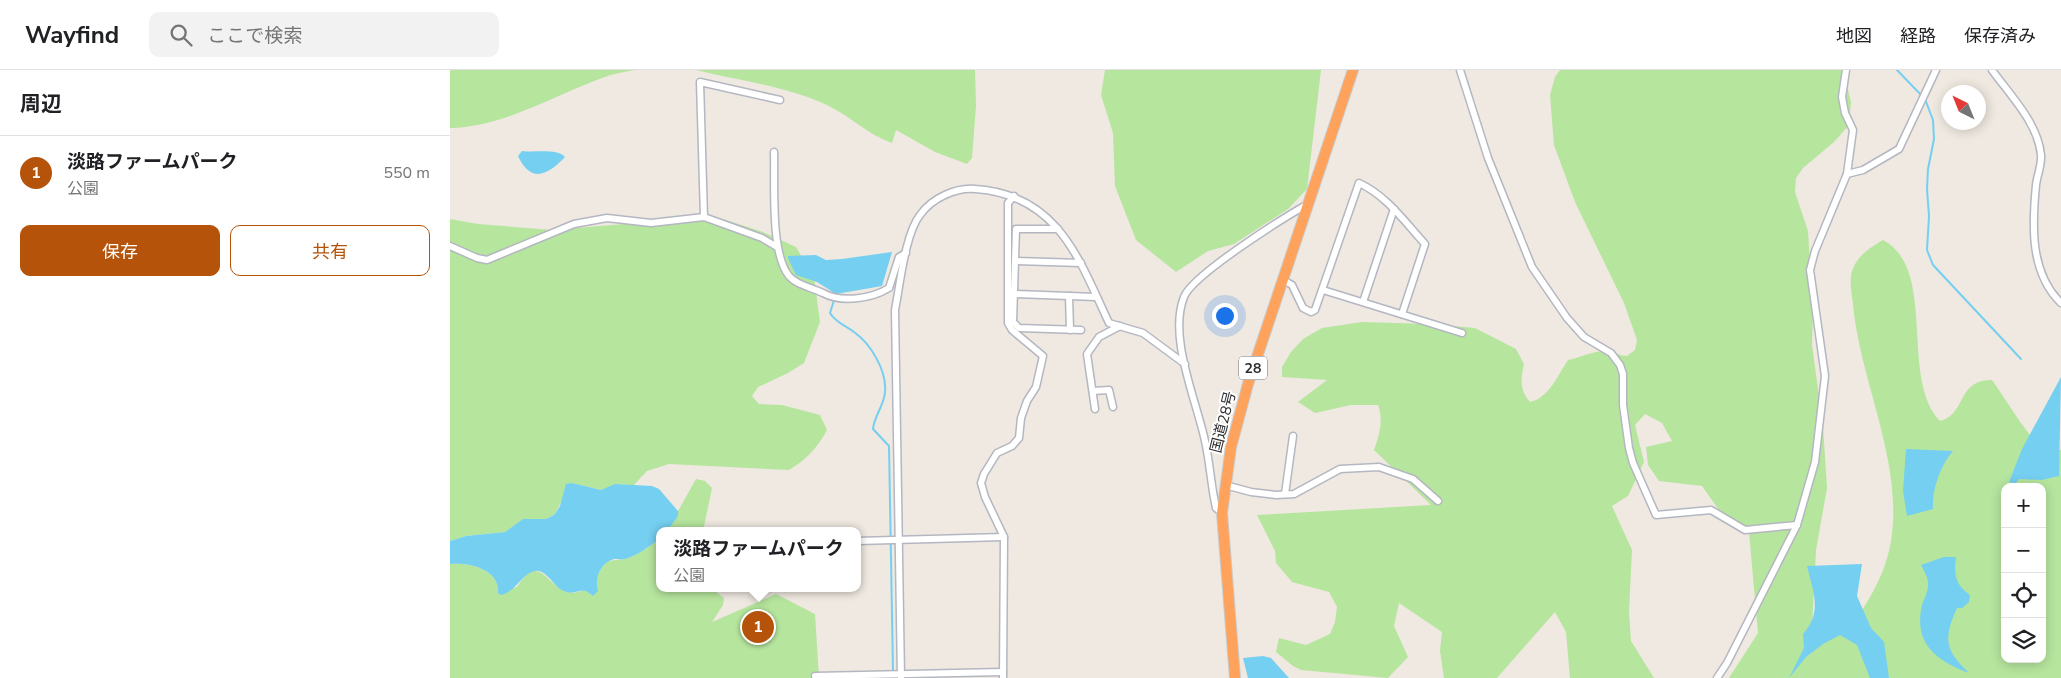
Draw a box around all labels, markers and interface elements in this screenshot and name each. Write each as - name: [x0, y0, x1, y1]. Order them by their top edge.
- search box: [149, 12, 499, 57]
- text: Wayfind: [25, 19, 119, 51]
- icon: search: [167, 21, 195, 49]
- text: ここで検索: [207, 23, 302, 49]
- text: 地図: [1836, 24, 1872, 48]
- text: 経路: [1900, 24, 1936, 48]
- text: 保存済み: [1964, 24, 2036, 48]
- north arrow: [1941, 85, 1986, 130]
- text: 周辺: [20, 90, 62, 118]
- text: 淡路ファームパーク: [67, 149, 237, 175]
- text: 1: [31, 162, 41, 184]
- text: 550 m: [383, 162, 430, 184]
- text: 公園: [67, 178, 99, 200]
- button: 保存: [20, 225, 220, 276]
- button: 共有: [230, 225, 430, 276]
- your location: [1212, 303, 1238, 329]
- road number: 28: [1239, 356, 1267, 380]
- street label: 国道28号: [1206, 389, 1240, 455]
- map controls: [2001, 483, 2046, 663]
- button: +: [2001, 483, 2046, 528]
- popup: [656, 527, 861, 592]
- button: −: [2001, 528, 2046, 573]
- text: 淡路ファームパーク: [673, 536, 844, 562]
- text: 公園: [673, 565, 705, 587]
- button: locate: [2001, 573, 2046, 618]
- pin: 1: [742, 608, 774, 646]
- button: layers: [2001, 618, 2046, 663]

